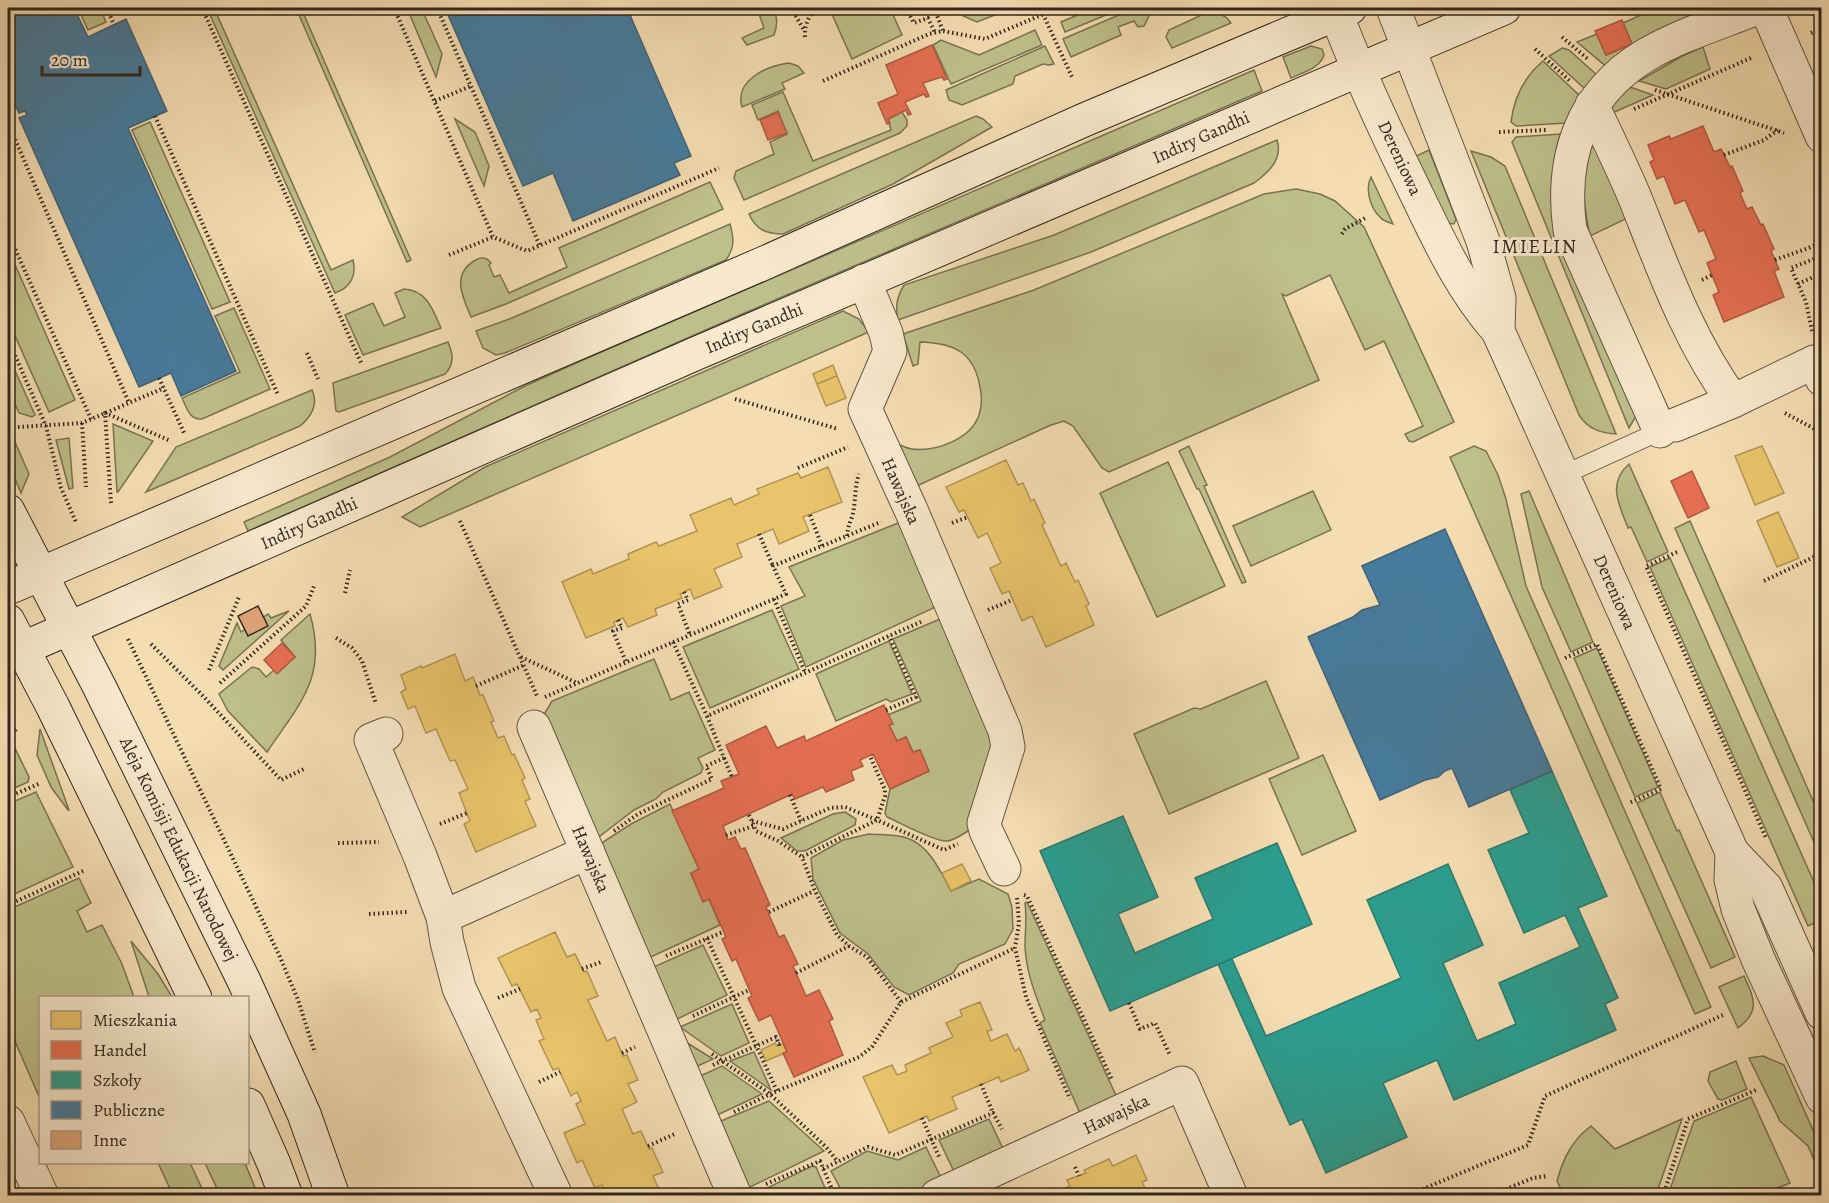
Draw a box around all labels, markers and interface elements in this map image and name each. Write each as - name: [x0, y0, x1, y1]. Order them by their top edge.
- scale bar: [42, 39, 140, 77]
- text: 20 m: [51, 48, 88, 72]
- street label: Indiry Gandhi: [1149, 105, 1253, 169]
- street label: Dereniowa: [1372, 117, 1428, 200]
- district label: IMIELIN: [1492, 233, 1578, 260]
- street label: Indiry Gandhi: [701, 297, 807, 359]
- street label: Hawajska: [876, 454, 927, 529]
- street label: Indiry Gandhi: [257, 491, 361, 555]
- street label: Dereniowa: [1588, 551, 1642, 634]
- street label: Aleja Komisji Edukacji Narodowej: [114, 732, 244, 965]
- street label: Hawajska: [566, 822, 616, 897]
- legend: [39, 996, 249, 1164]
- text: Mieszkania: [93, 1008, 178, 1032]
- text: Handel: [93, 1038, 147, 1062]
- text: Szkoły: [93, 1068, 142, 1092]
- street label: Hawajska: [1079, 1088, 1154, 1140]
- text: Publiczne: [93, 1098, 165, 1122]
- text: Inne: [93, 1128, 127, 1152]

